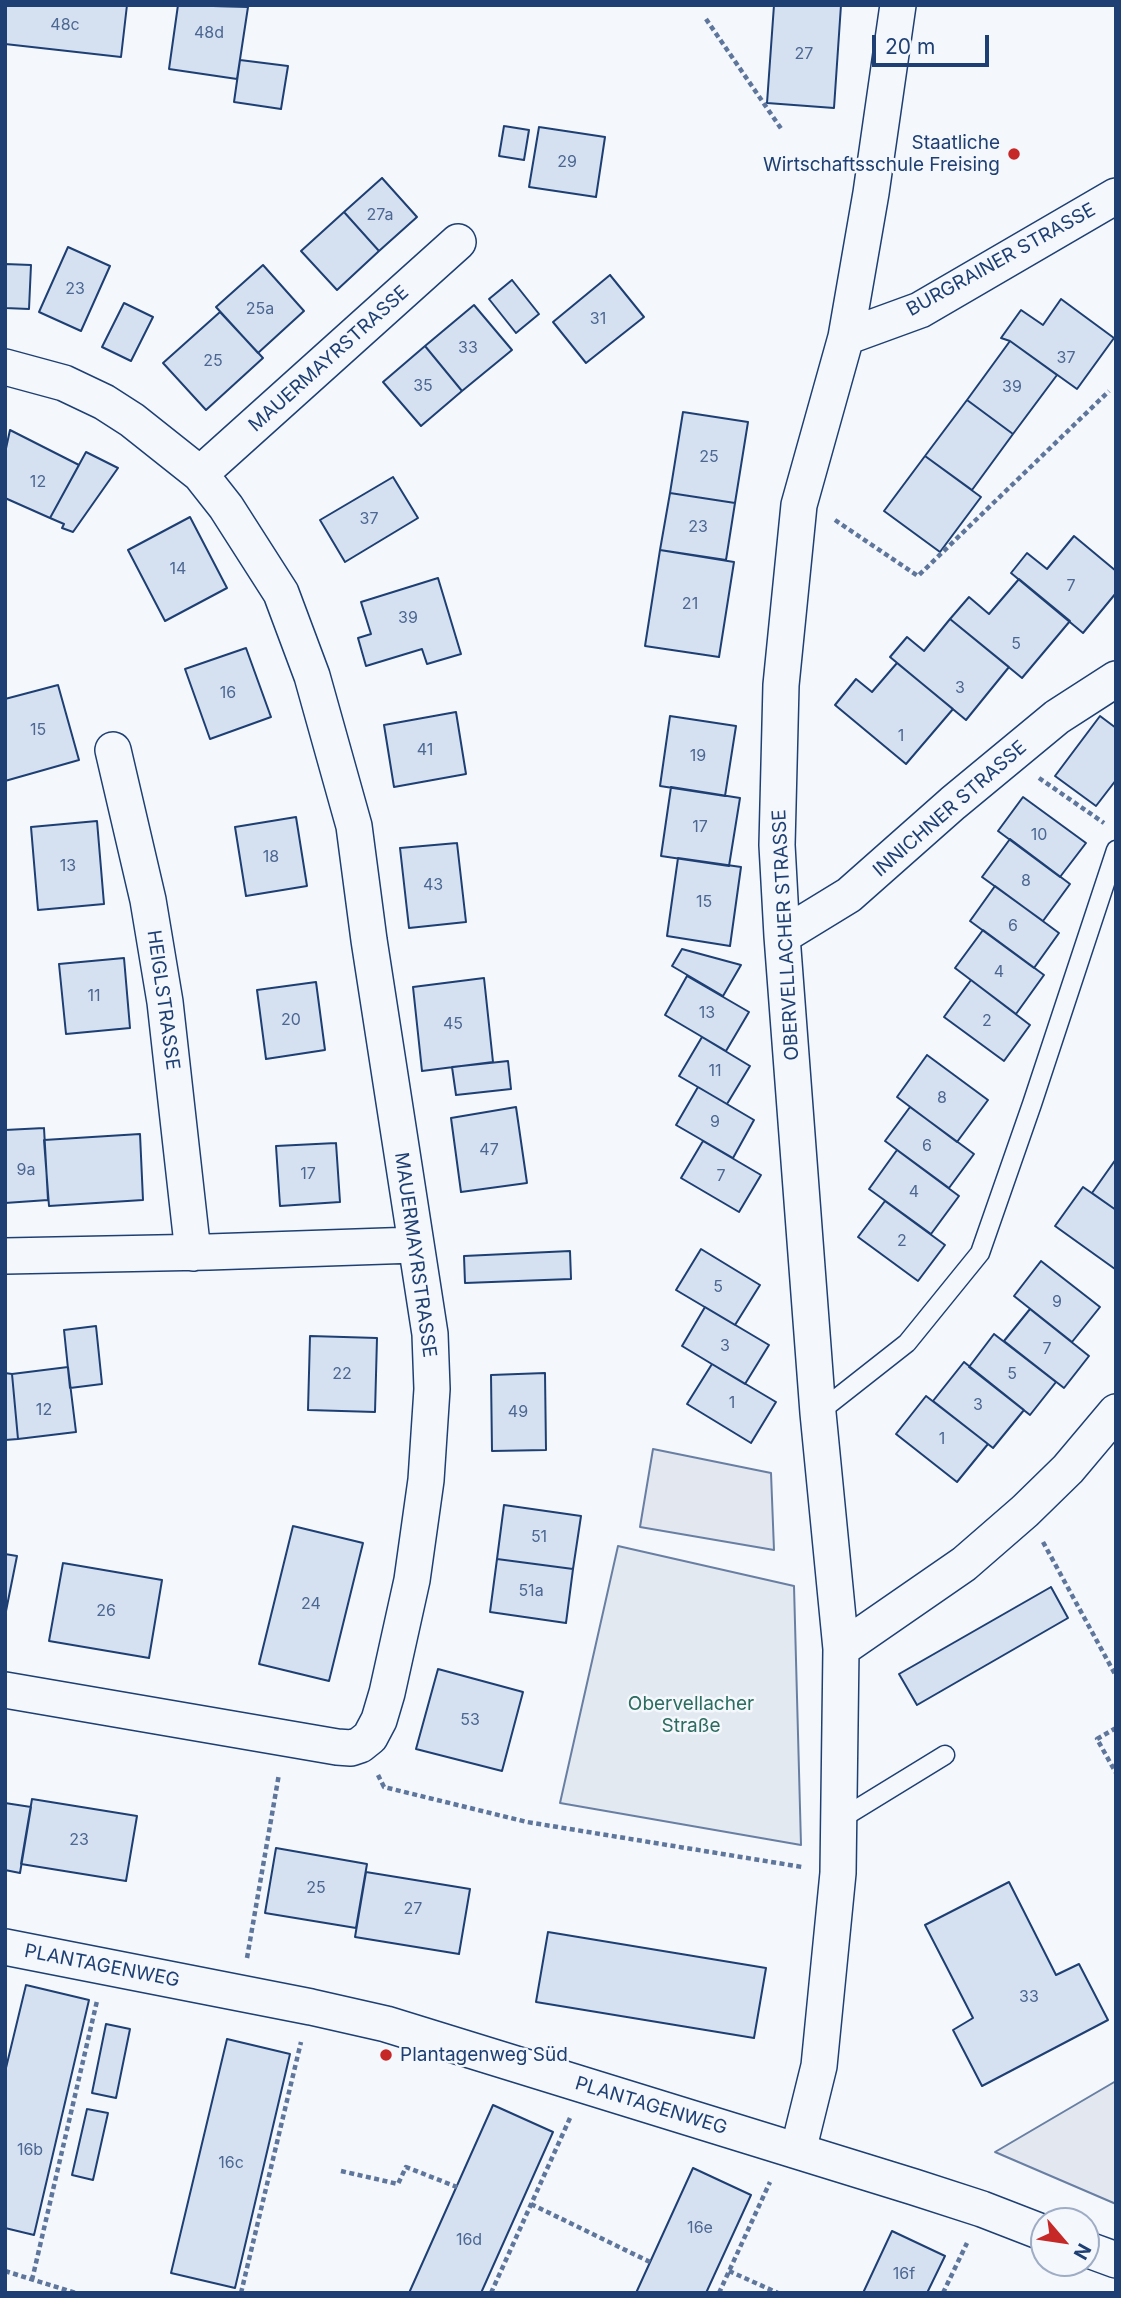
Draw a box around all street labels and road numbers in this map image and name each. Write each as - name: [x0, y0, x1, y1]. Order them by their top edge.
- street label: BURGRAINER STRASSE: [903, 199, 1099, 321]
- street label: MAUERMAYRSTRASSE: [244, 281, 414, 437]
- street label: INNICHNER STRASSE: [869, 736, 1031, 882]
- street label: OBERVELLACHER STRASSE: [768, 809, 804, 1061]
- street label: HEIGLSTRASSE: [142, 929, 184, 1071]
- street label: MAUERMAYRSTRASSE: [389, 1151, 441, 1359]
- street label: PLANTAGENWEG: [22, 1940, 182, 1992]
- street label: PLANTAGENWEG: [572, 2072, 730, 2140]

